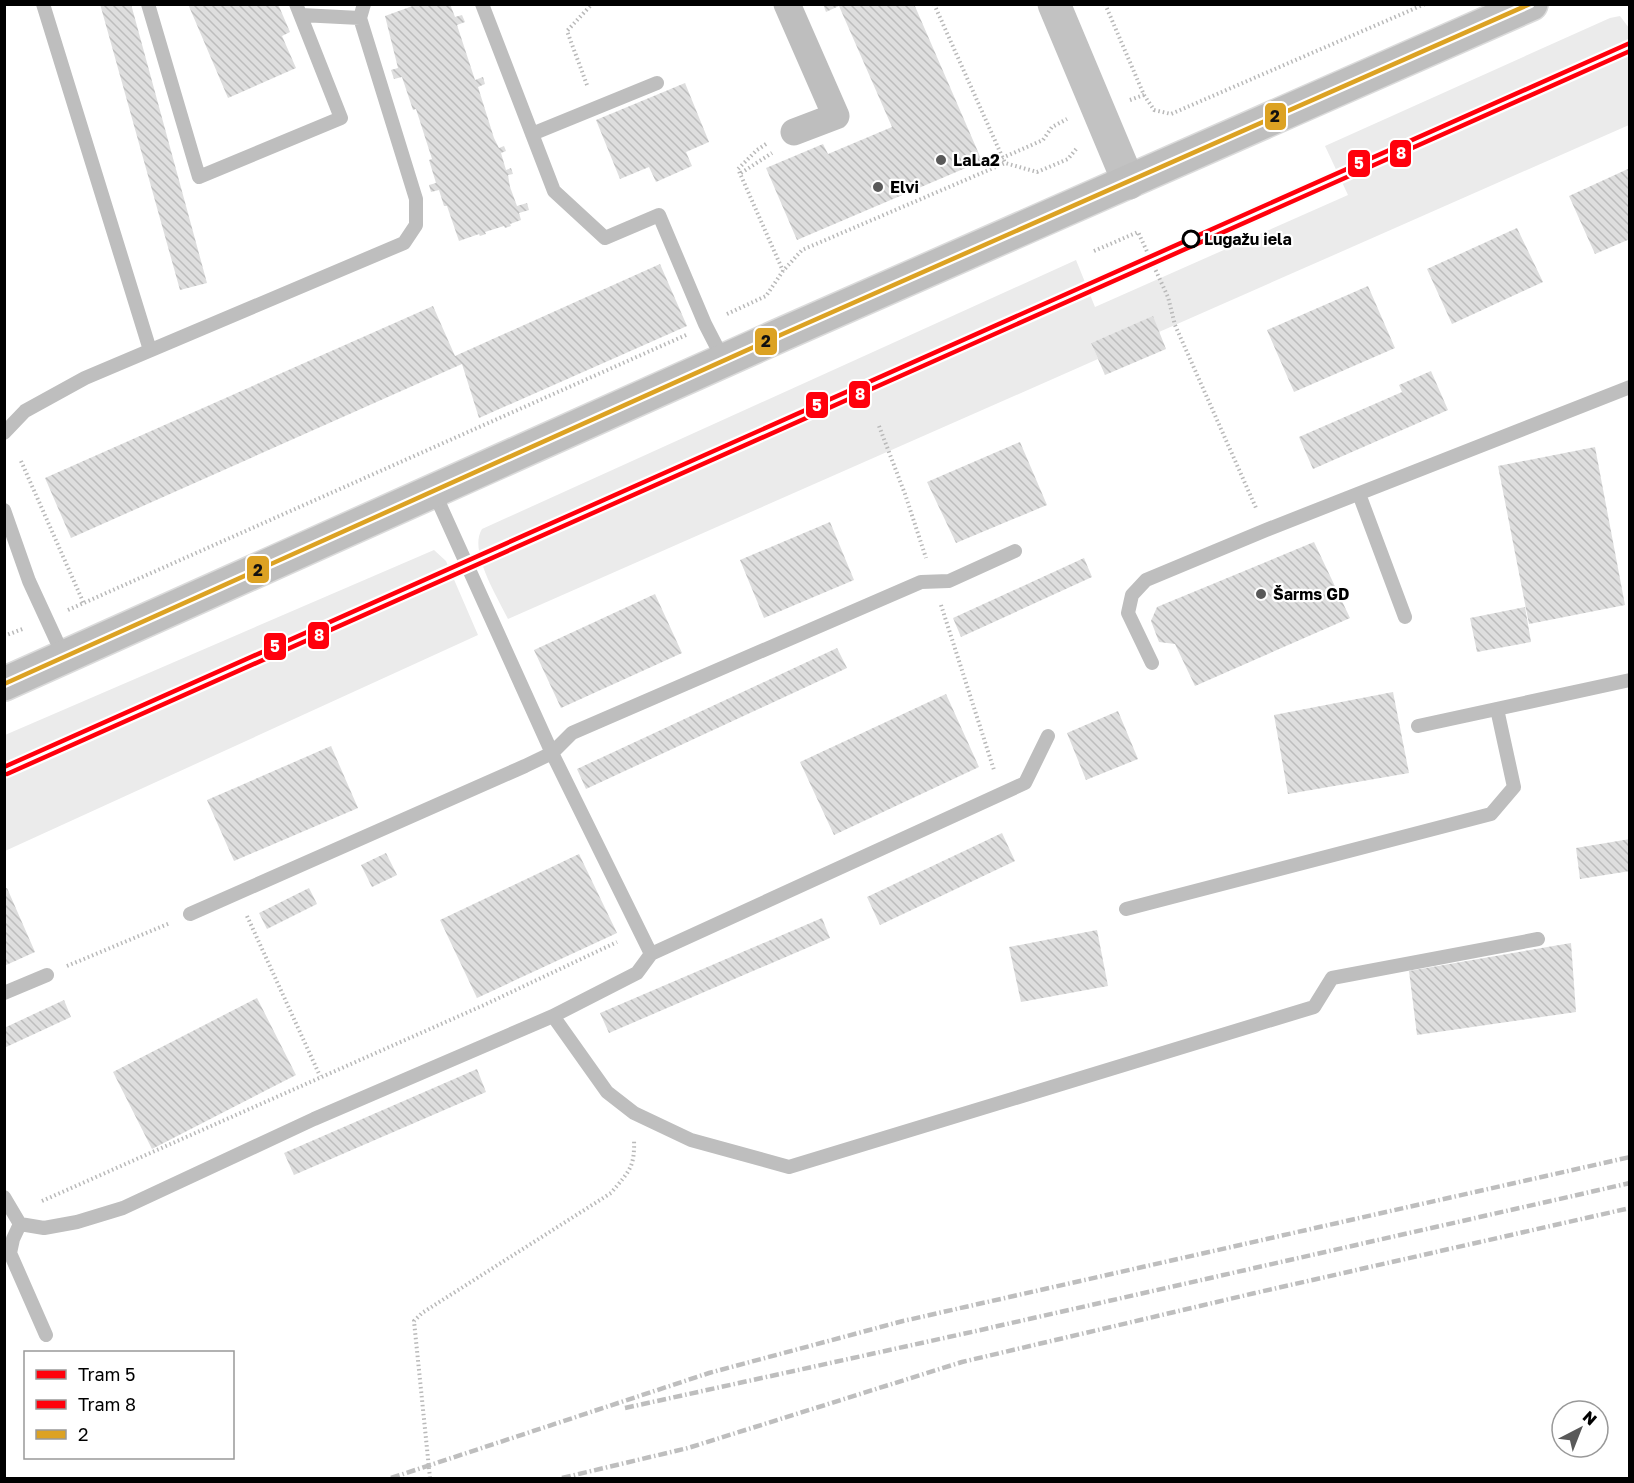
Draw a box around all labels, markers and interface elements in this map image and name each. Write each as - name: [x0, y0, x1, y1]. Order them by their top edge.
- line badge: 2: [1264, 102, 1287, 131]
- text: 2: [1270, 106, 1280, 126]
- line badge: 8: [1389, 139, 1412, 168]
- text: 8: [1396, 143, 1406, 163]
- line badge: 5: [1347, 149, 1371, 178]
- place label: LaLa2: [953, 150, 1000, 170]
- marker: LaLa2: [934, 153, 948, 167]
- text: 5: [1354, 153, 1364, 173]
- place label: Elvi: [890, 177, 919, 197]
- marker: Elvi: [871, 180, 885, 194]
- place label: Lugažu iela: [1204, 229, 1292, 249]
- marker: Lugažu iela: [1182, 230, 1200, 248]
- line badge: 2: [754, 327, 778, 356]
- text: 2: [761, 331, 771, 351]
- line badge: 8: [848, 380, 871, 409]
- text: 8: [855, 384, 865, 404]
- line badge: 5: [805, 391, 829, 419]
- text: 5: [812, 395, 822, 415]
- line badge: 2: [246, 555, 270, 584]
- text: 2: [253, 560, 263, 580]
- place label: Šarms GD: [1273, 584, 1349, 604]
- marker: Šarms GD: [1254, 587, 1268, 601]
- line badge: 8: [307, 621, 330, 650]
- text: 8: [314, 625, 324, 645]
- line badge: 5: [263, 632, 287, 661]
- text: 5: [270, 636, 280, 656]
- legend: [24, 1351, 234, 1459]
- text: Tram 5: [78, 1363, 135, 1385]
- text: Tram 8: [78, 1393, 136, 1415]
- north arrow: [1550, 1399, 1610, 1459]
- text: N: [1579, 1406, 1601, 1429]
- text: 2: [78, 1423, 88, 1445]

